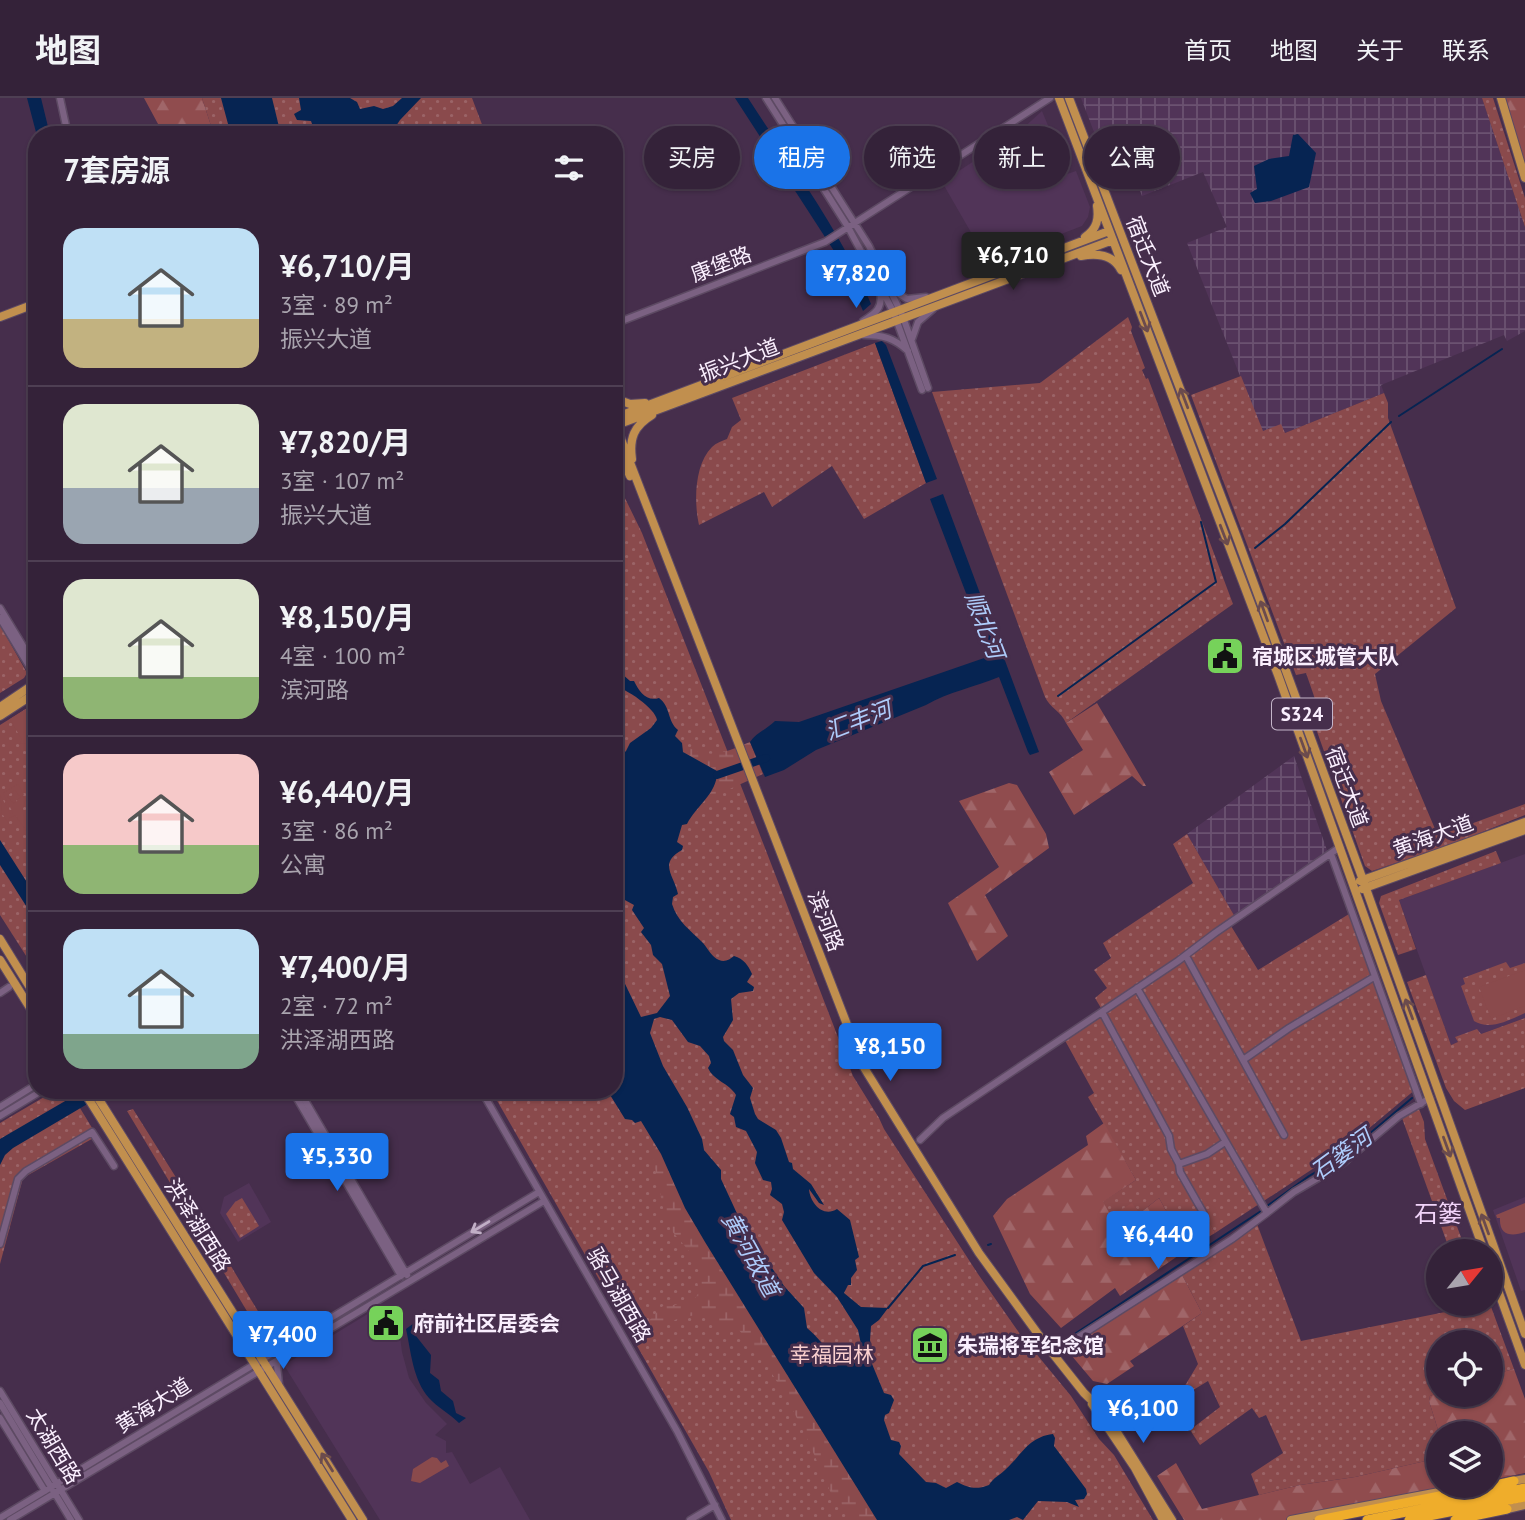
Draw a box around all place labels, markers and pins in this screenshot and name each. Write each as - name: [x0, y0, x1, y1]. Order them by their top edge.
- pin: ¥6,710: [956, 232, 1070, 292]
- pin: ¥7,820: [799, 250, 913, 310]
- public building icon: 宿城区城管大队: [1204, 635, 1246, 677]
- place label: 宿城区城管大队: [1252, 643, 1399, 670]
- pin: ¥8,150: [833, 1024, 947, 1083]
- pin: ¥5,330: [280, 1134, 394, 1193]
- pin: ¥6,440: [1101, 1212, 1215, 1271]
- public building icon: 府前社区居委会: [365, 1302, 407, 1344]
- place label: 府前社区居委会: [413, 1310, 560, 1337]
- pin: ¥7,400: [226, 1312, 340, 1371]
- museum icon: 朱瑞将军纪念馆: [909, 1324, 951, 1366]
- place label: 朱瑞将军纪念馆: [957, 1332, 1104, 1359]
- pin: ¥6,100: [1086, 1386, 1200, 1445]

